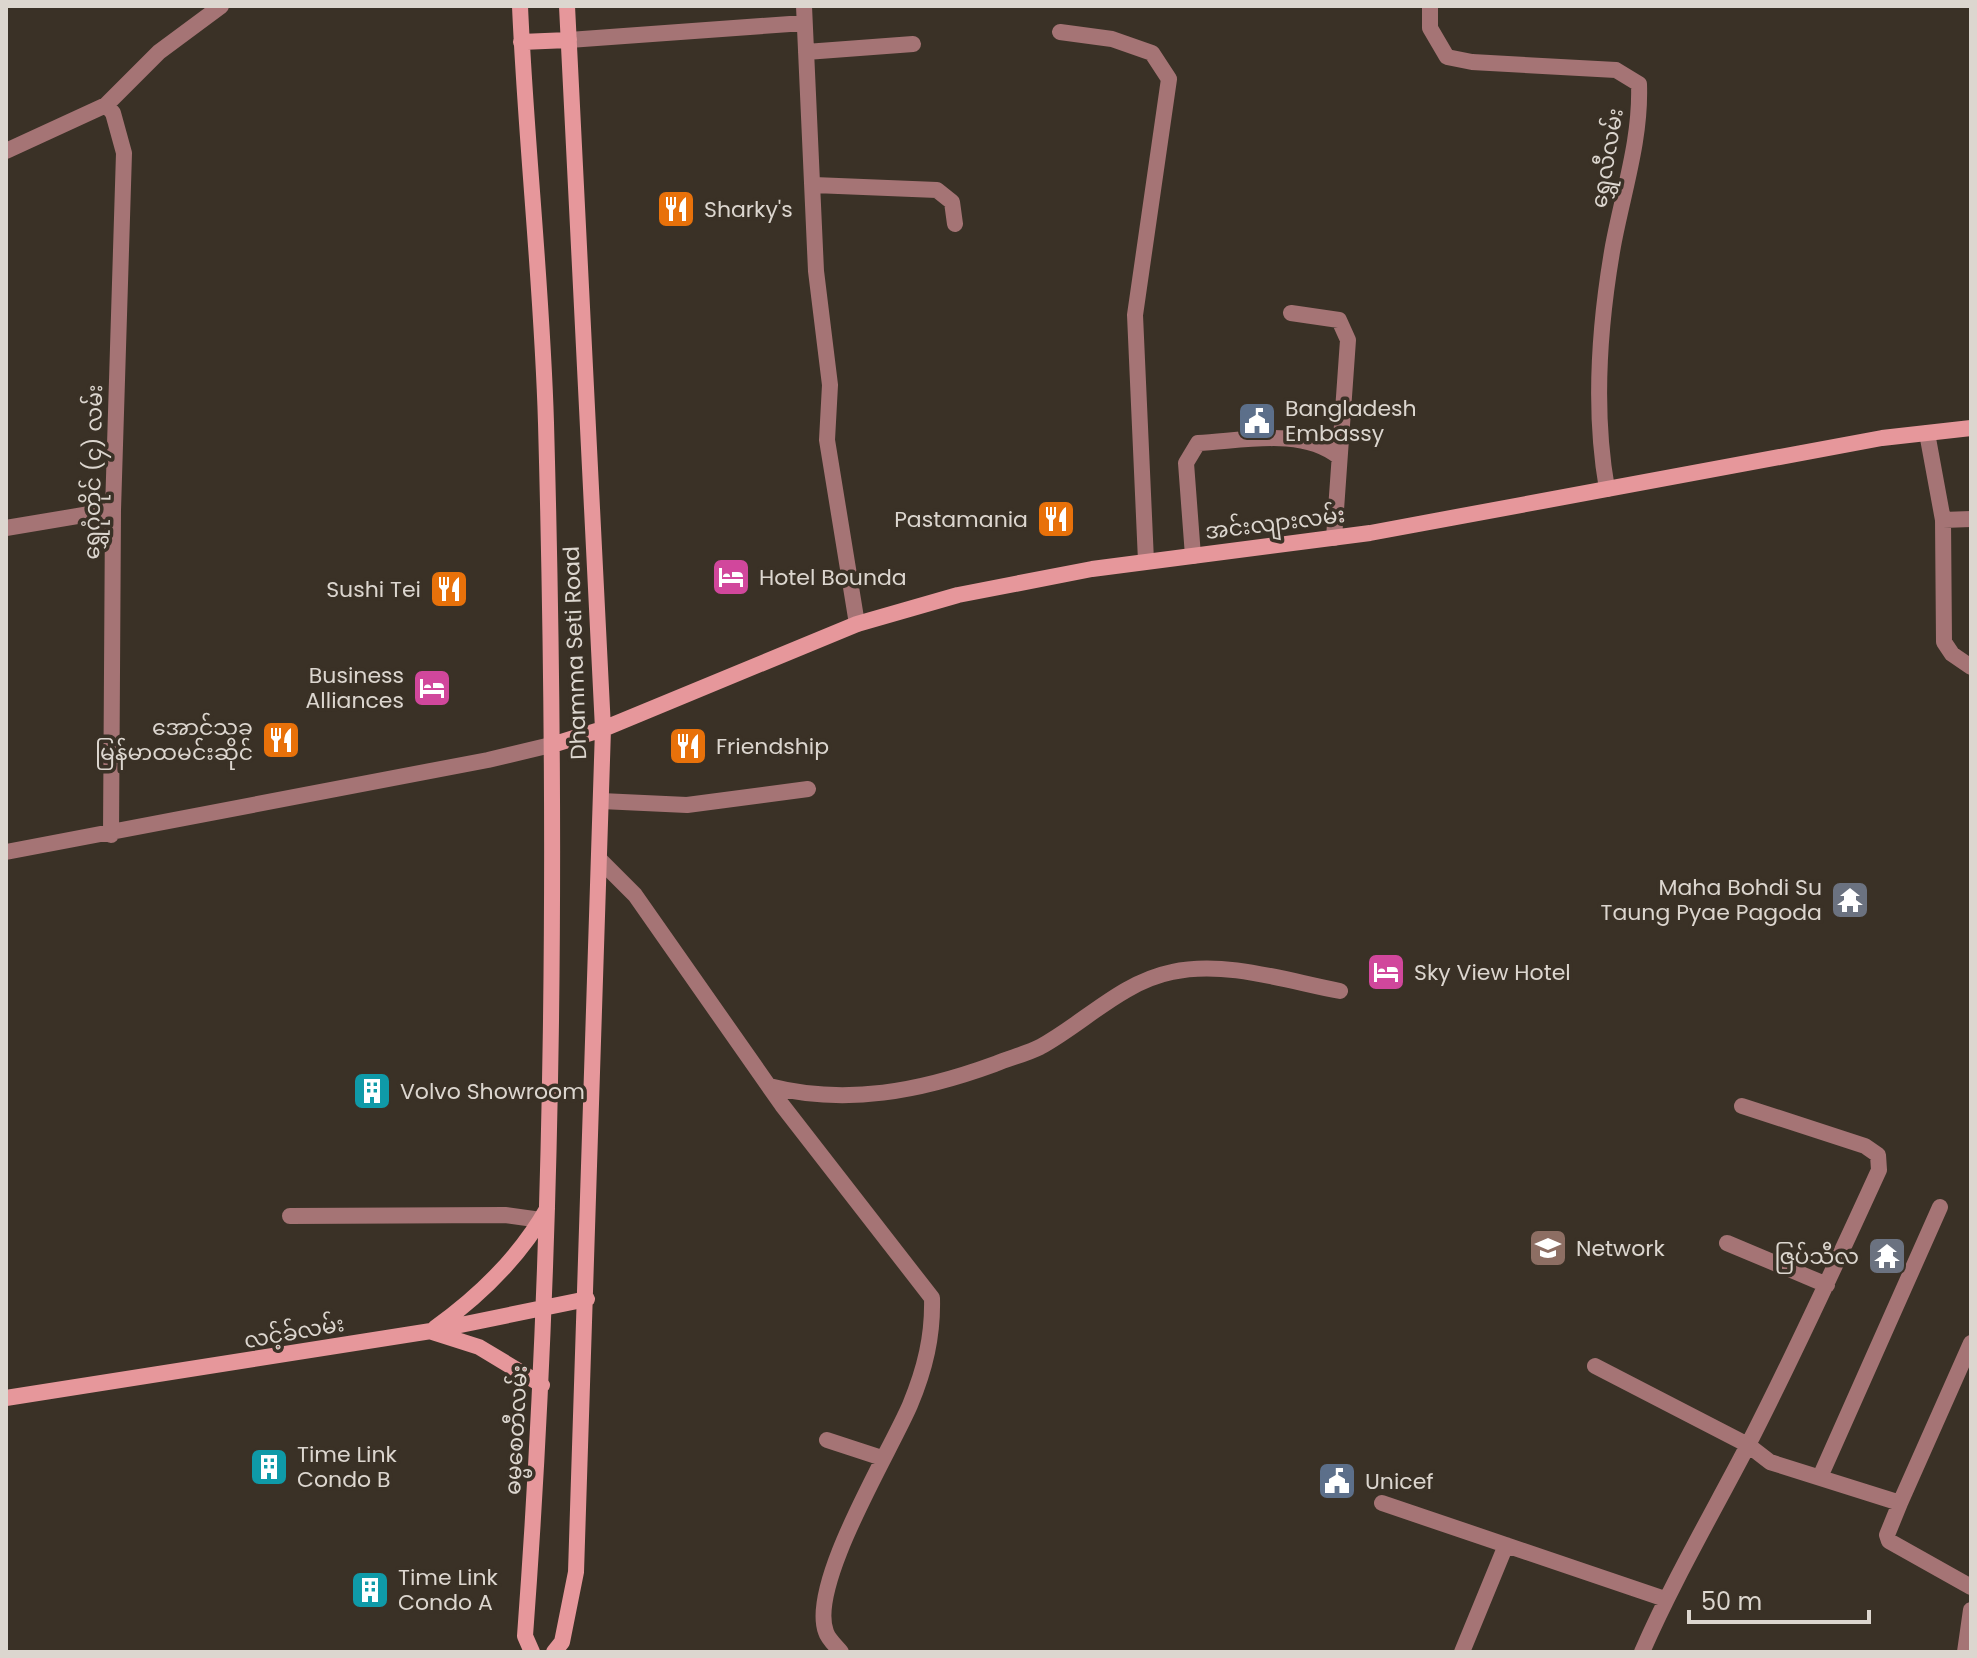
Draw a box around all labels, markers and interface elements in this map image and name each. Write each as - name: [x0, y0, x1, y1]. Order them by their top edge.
- street label: ရွှေလီလမ်း: [1583, 106, 1633, 211]
- restaurant icon: Sharky's: [655, 188, 697, 230]
- place label: Sharky's: [704, 194, 793, 225]
- street label: ရွှေဂုံတိုင် (၄) လမ်း: [76, 384, 112, 560]
- place label: Bangladesh Embassy: [1285, 393, 1417, 449]
- public building icon: Bangladesh Embassy: [1236, 400, 1278, 442]
- restaurant icon: Pastamania: [1035, 498, 1077, 540]
- street label: အင်းလျားလမ်း: [1203, 499, 1347, 550]
- place label: Pastamania: [894, 504, 1028, 535]
- street label: Dhamma Seti Road: [556, 546, 594, 760]
- hotel icon: Hotel Bounda: [710, 556, 752, 598]
- place label: Hotel Bounda: [759, 562, 907, 593]
- restaurant icon: Sushi Tei: [428, 568, 470, 610]
- place label: Sushi Tei: [326, 574, 421, 605]
- place label: Business Alliances: [306, 660, 404, 716]
- hotel icon: Business Alliances: [411, 667, 453, 709]
- place label: အောင်သုခ မြန်မာထမင်းဆိုင်: [95, 712, 253, 770]
- restaurant icon: အောင်သုခ မြန်မာထမင်းဆိုင်: [260, 719, 302, 761]
- restaurant icon: Friendship: [667, 725, 709, 767]
- place label: Friendship: [716, 731, 829, 762]
- place label: Maha Bohdi Su Taung Pyae Pagoda: [1601, 872, 1822, 928]
- temple icon: Maha Bohdi Su Taung Pyae Pagoda: [1829, 879, 1871, 921]
- hotel icon: Sky View Hotel: [1365, 951, 1407, 993]
- place label: Sky View Hotel: [1414, 957, 1571, 988]
- building icon: Volvo Showroom: [351, 1070, 393, 1112]
- place label: Volvo Showroom: [400, 1076, 585, 1107]
- school or university icon: Network: [1527, 1227, 1569, 1269]
- place label: Network: [1576, 1233, 1665, 1264]
- temple icon: ဇြပ်သီလ: [1866, 1235, 1908, 1277]
- place label: ဇြပ်သီလ: [1774, 1241, 1859, 1274]
- street label: လင့်ခ်လမ်း: [241, 1308, 347, 1356]
- street label: ဓမ္မစေတီလမ်း: [497, 1364, 537, 1496]
- place label: Time Link Condo B: [297, 1439, 397, 1495]
- building icon: Time Link Condo B: [248, 1446, 290, 1488]
- public building icon: Unicef: [1316, 1460, 1358, 1502]
- place label: Unicef: [1365, 1466, 1434, 1497]
- place label: Time Link Condo A: [398, 1562, 498, 1618]
- building icon: Time Link Condo A: [349, 1569, 391, 1611]
- scale bar: [1689, 1574, 1869, 1624]
- text: 50 m: [1701, 1585, 1762, 1618]

